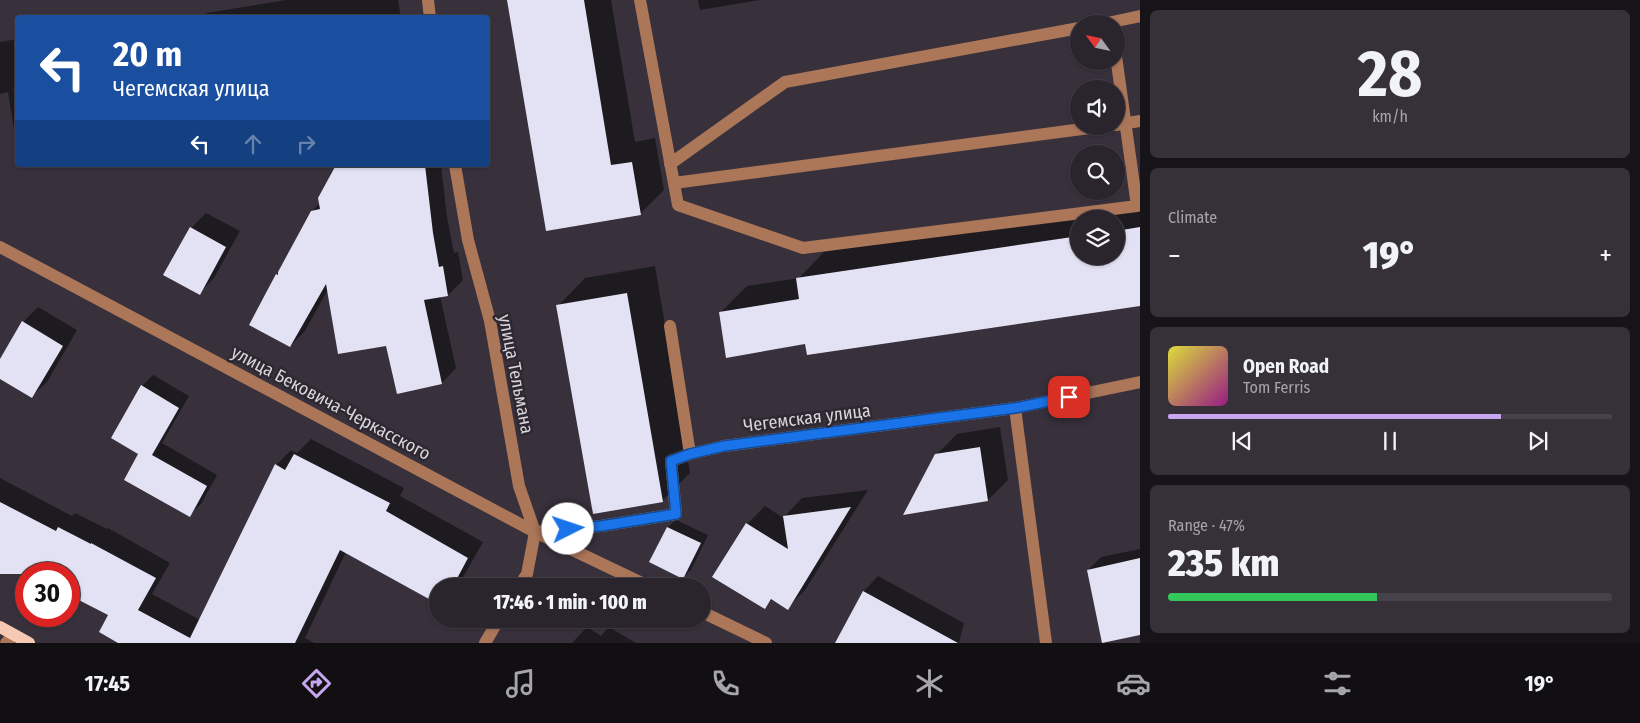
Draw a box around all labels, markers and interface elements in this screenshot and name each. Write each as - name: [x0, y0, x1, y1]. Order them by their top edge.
- north arrow: [1070, 15, 1125, 70]
- map controls: [1070, 15, 1125, 265]
- text: 20 m: [113, 33, 182, 75]
- icon: left: [30, 35, 95, 100]
- text: 28: [1358, 35, 1422, 113]
- text: Чегемская улица: [113, 75, 270, 102]
- button: sound: [1070, 80, 1125, 135]
- text: km/h: [1372, 107, 1408, 126]
- icon: left: [186, 130, 214, 158]
- icon: ahead: [239, 130, 267, 158]
- icon: right: [292, 130, 320, 158]
- button: search: [1070, 145, 1125, 200]
- text: Climate: [1168, 208, 1217, 227]
- button: layers: [1070, 210, 1125, 265]
- text: 19°: [1363, 232, 1417, 278]
- text: −: [1168, 239, 1181, 272]
- text: +: [1599, 239, 1612, 272]
- street label: улица Тельмана: [494, 312, 538, 436]
- street label: улица Бековича-Черкасского: [228, 341, 434, 465]
- text: Open Road: [1243, 355, 1329, 378]
- pin: [1048, 376, 1090, 418]
- text: Tom Ferris: [1243, 378, 1310, 397]
- icon: arrive: [1055, 383, 1083, 411]
- street label: Чегемская улица: [742, 399, 872, 437]
- icon: previous: [1228, 427, 1256, 455]
- icon: pause: [1376, 427, 1404, 455]
- icon: next: [1524, 427, 1552, 455]
- position arrow: [541, 502, 593, 554]
- text: Range · 47%: [1168, 516, 1245, 535]
- text: 235 km: [1168, 540, 1280, 586]
- speed limit sign: 30: [15, 562, 80, 627]
- text: 17:46 · 1 min · 100 m: [493, 591, 647, 614]
- icon: directions: [299, 666, 334, 701]
- icon: music: [503, 666, 538, 701]
- icon: phone: [708, 666, 743, 701]
- icon: climate: [912, 666, 947, 701]
- icon: car: [1116, 666, 1151, 701]
- icon: filters: [1320, 666, 1355, 701]
- text: 17:45: [85, 670, 130, 697]
- text: 19°: [1524, 670, 1555, 697]

